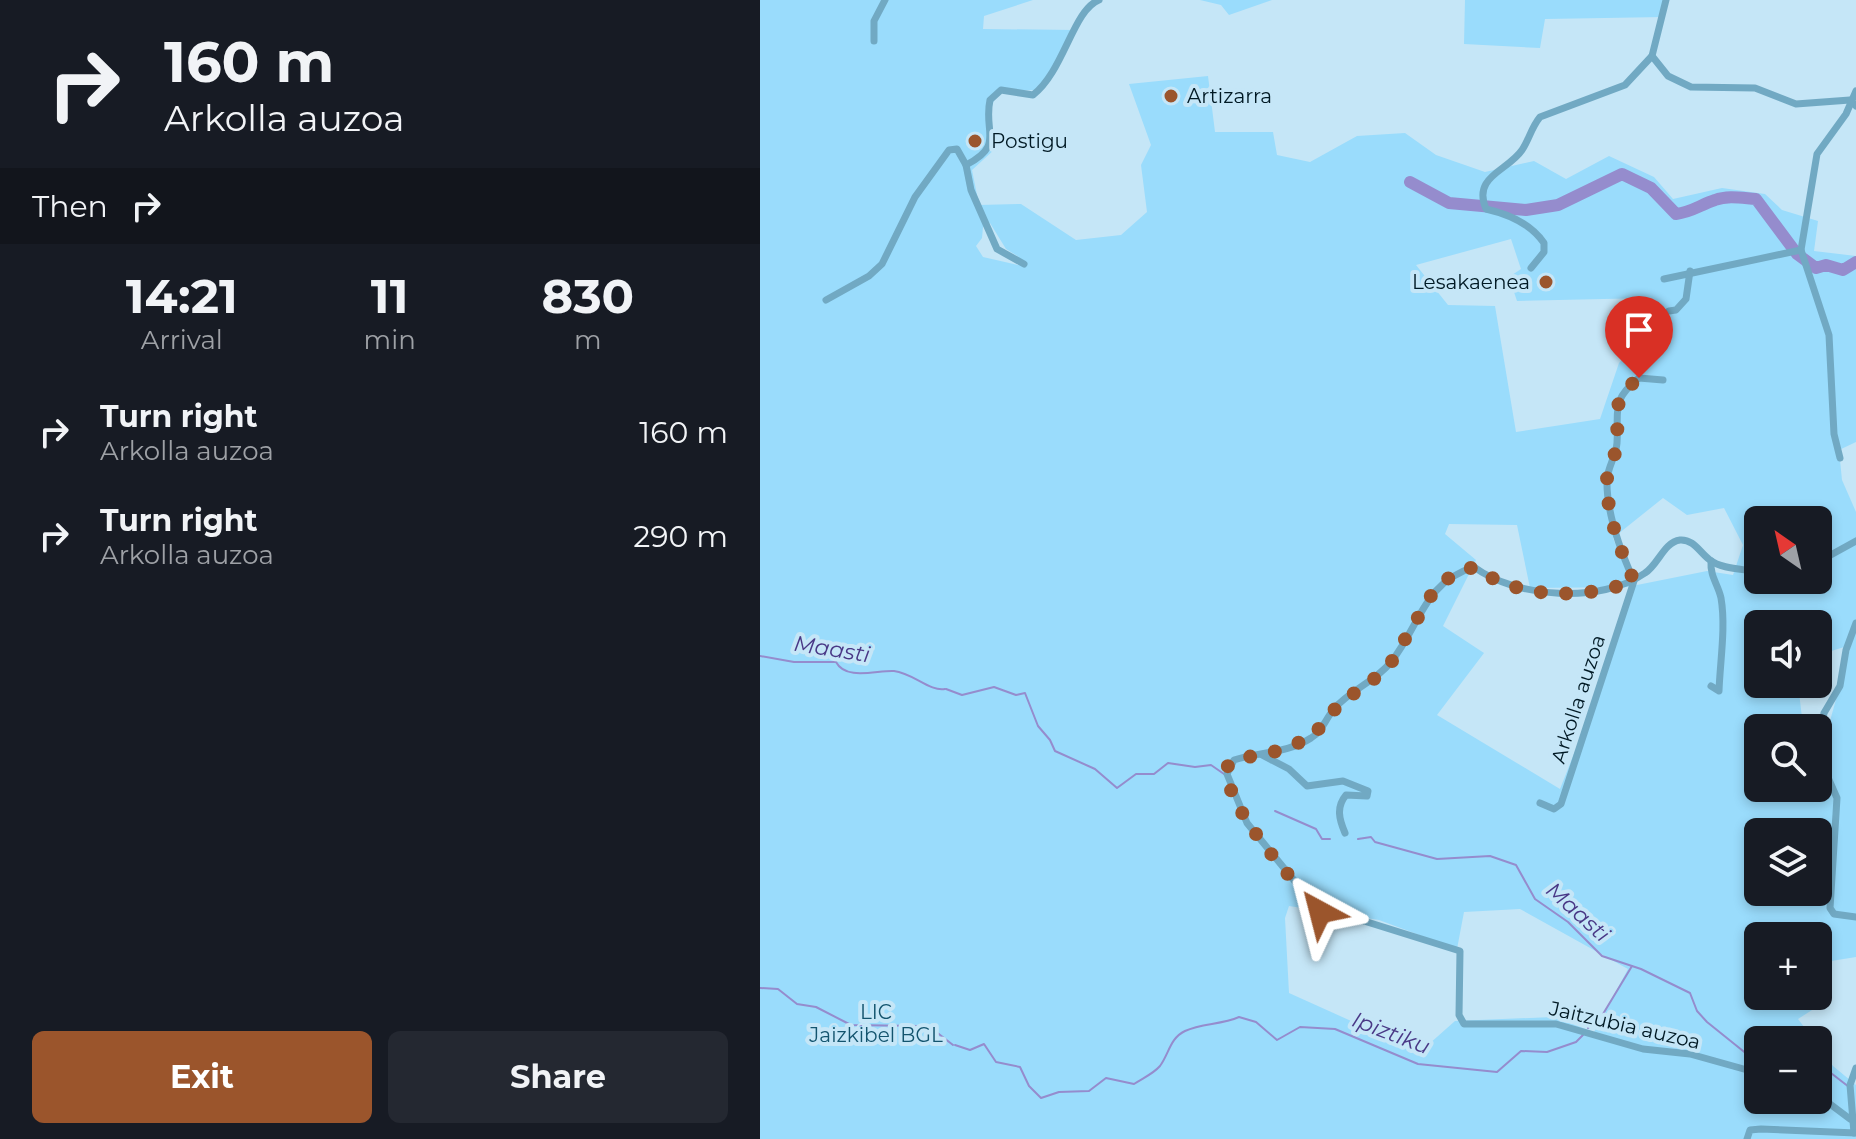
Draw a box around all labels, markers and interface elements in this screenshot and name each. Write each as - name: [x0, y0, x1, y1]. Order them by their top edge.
- text: 160 m: [164, 28, 334, 96]
- icon: right: [32, 32, 136, 136]
- place label: Artizarra: [1187, 84, 1272, 108]
- marker: Artizarra: [1162, 87, 1180, 105]
- text: Arkolla auzoa: [164, 96, 405, 140]
- place label: Postigu: [991, 129, 1068, 153]
- marker: Postigu: [966, 132, 984, 150]
- icon: right: [124, 184, 168, 228]
- text: Then: [32, 188, 108, 225]
- text: 14:21: [126, 267, 238, 325]
- text: 11: [371, 267, 408, 325]
- text: 830: [542, 267, 634, 325]
- place label: Lesakaenea: [1412, 270, 1530, 294]
- marker: Lesakaenea: [1537, 273, 1555, 291]
- pin: [1605, 296, 1673, 378]
- icon: arrive: [1617, 308, 1661, 352]
- text: Arrival: [141, 324, 223, 356]
- text: min: [364, 324, 416, 356]
- text: m: [574, 324, 602, 356]
- text: Turn right: [100, 398, 257, 435]
- icon: right: [32, 410, 76, 454]
- text: 160 m: [639, 414, 728, 451]
- text: Arkolla auzoa: [100, 435, 274, 467]
- text: Turn right: [100, 502, 257, 539]
- north arrow: [1744, 506, 1832, 594]
- map controls: [1744, 506, 1832, 1114]
- icon: right: [32, 514, 76, 558]
- text: 290 m: [633, 518, 728, 555]
- text: Arkolla auzoa: [100, 539, 274, 571]
- button: sound: [1744, 610, 1832, 698]
- water label: Maasti: [792, 630, 872, 668]
- street label: Arkolla auzoa: [1546, 632, 1610, 766]
- button: search: [1744, 714, 1832, 802]
- button: layers: [1744, 818, 1832, 906]
- position arrow: [1278, 870, 1362, 954]
- water label: Maasti: [1541, 876, 1615, 948]
- button: +: [1744, 922, 1832, 1010]
- street label: Jaitzubia auzoa: [1546, 996, 1703, 1054]
- park label: LIC Jaizkibel BGL: [808, 1000, 943, 1047]
- water label: Ipiztiku: [1348, 1006, 1434, 1060]
- button: −: [1744, 1026, 1832, 1114]
- button: Exit: [32, 1031, 372, 1123]
- button: Share: [388, 1031, 728, 1123]

